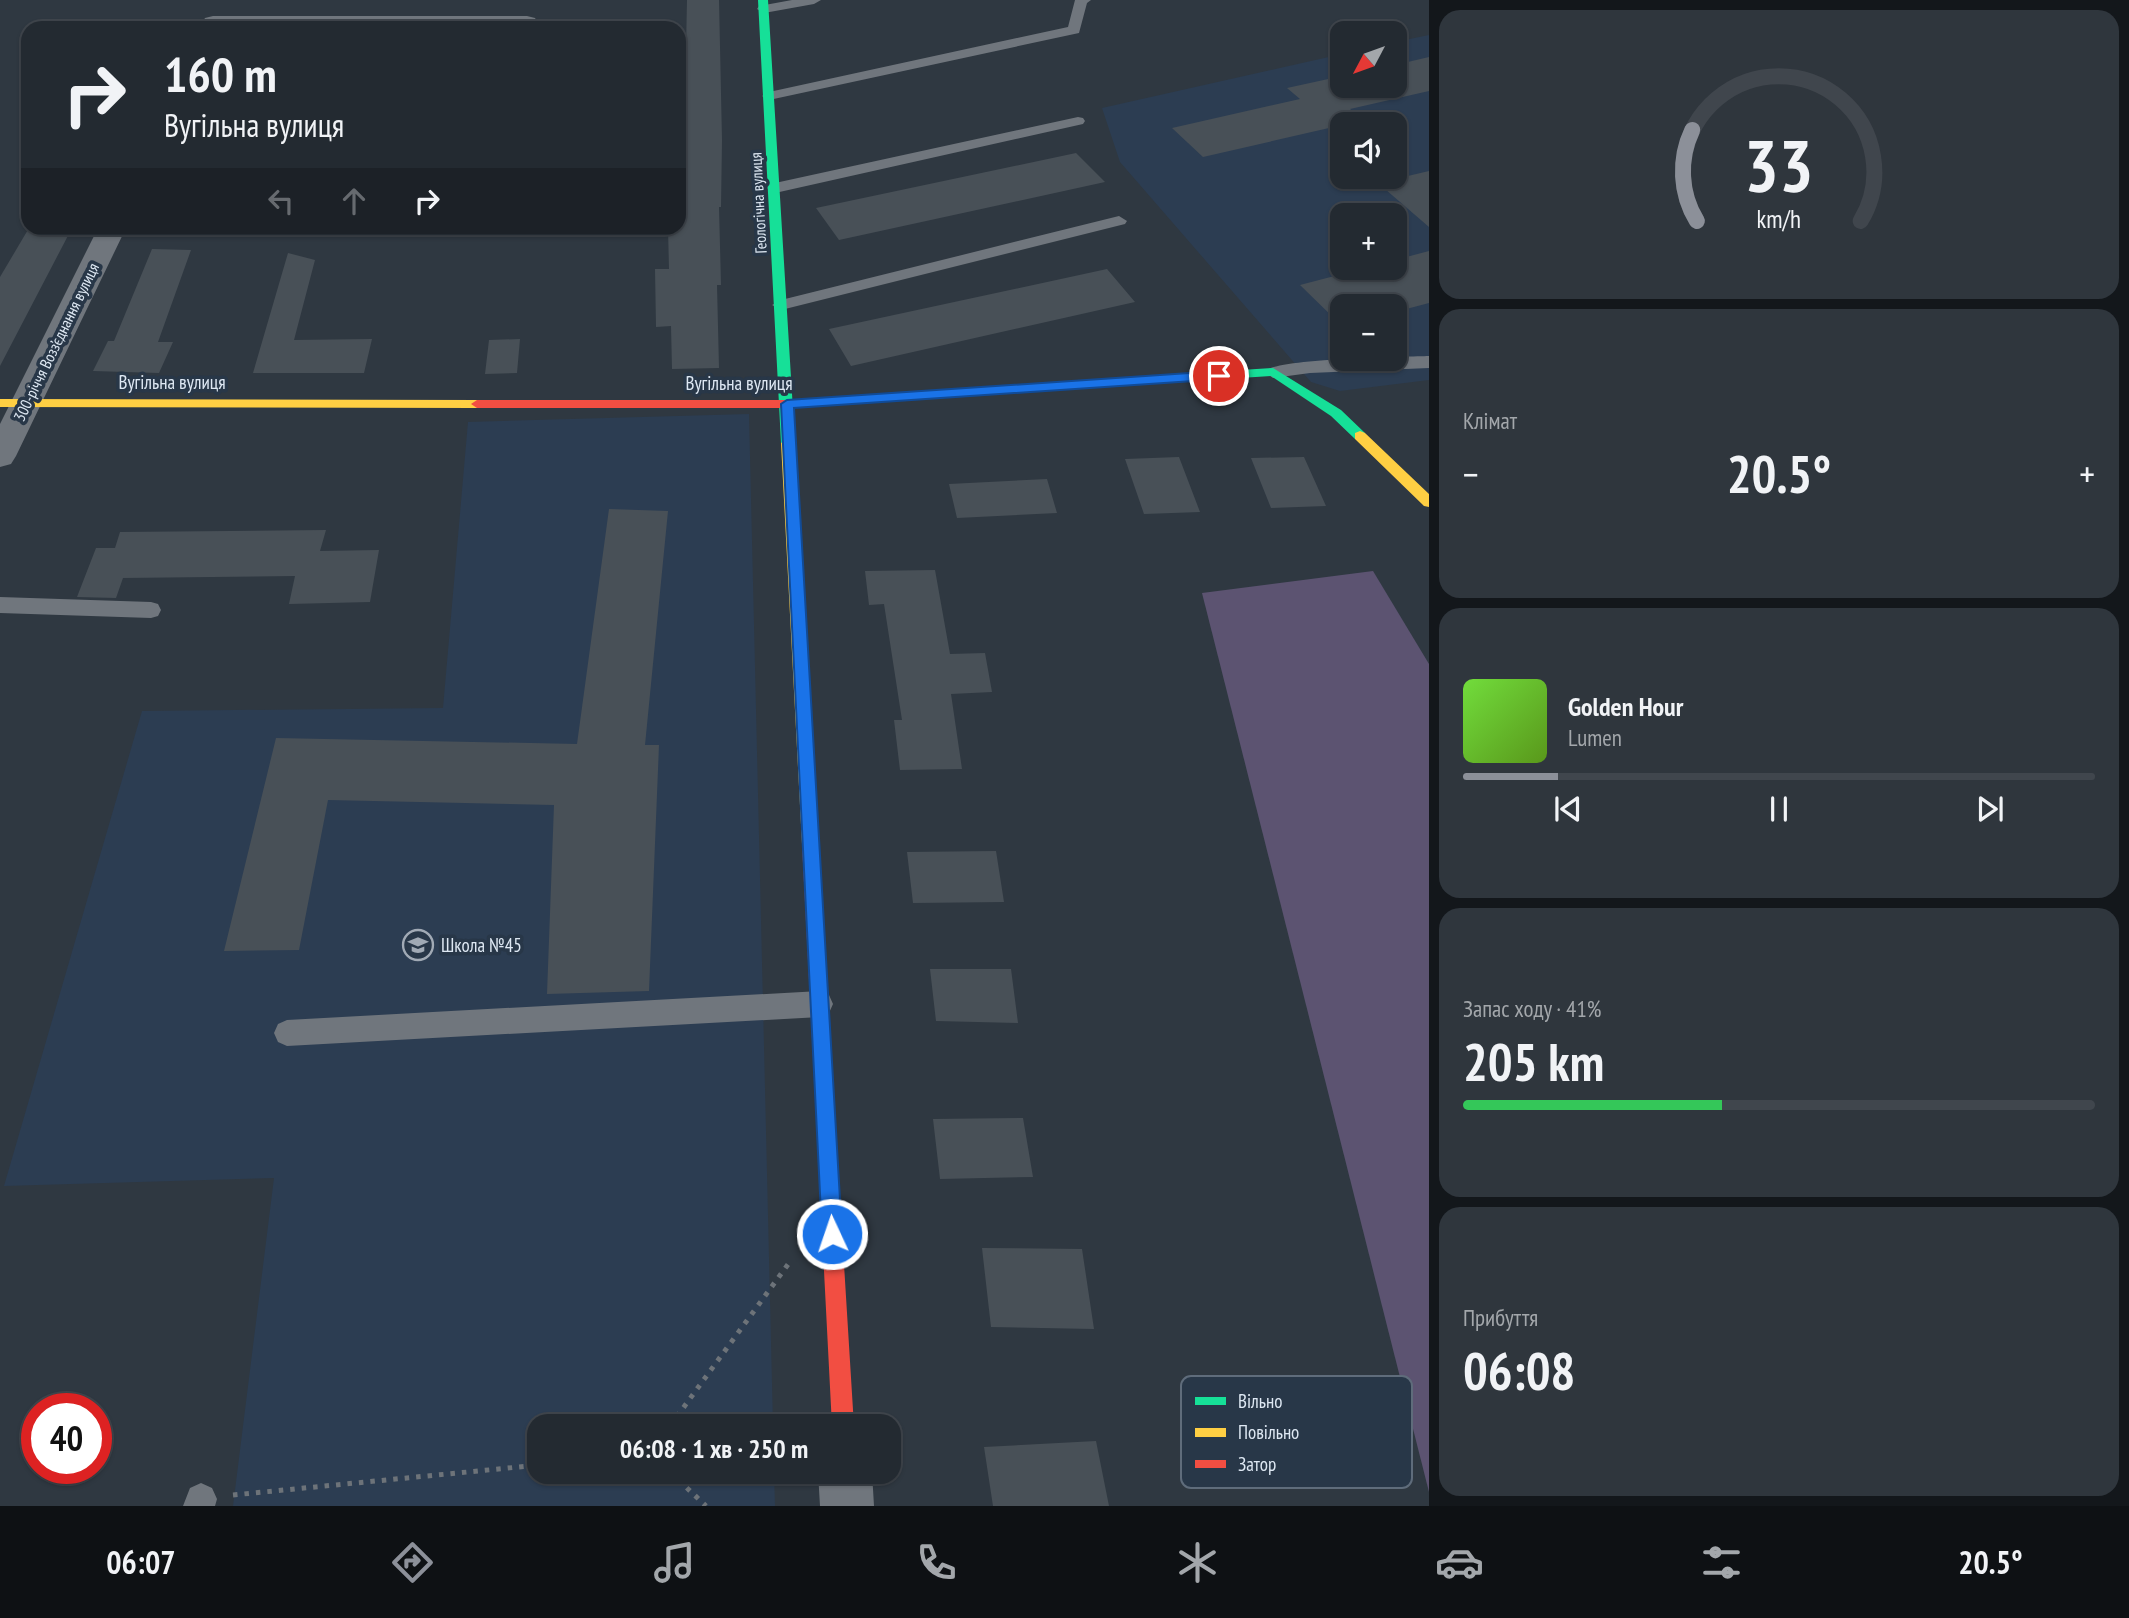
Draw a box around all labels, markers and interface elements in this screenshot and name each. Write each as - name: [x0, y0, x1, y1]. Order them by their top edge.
- north arrow: [1330, 21, 1407, 98]
- map controls: [1330, 21, 1407, 371]
- text: 160 m: [164, 42, 277, 106]
- icon: right: [49, 49, 140, 140]
- text: Вугільна вулиця: [164, 104, 344, 146]
- button: sound: [1330, 112, 1407, 189]
- text: 33: [1744, 117, 1814, 211]
- street label: Геологічна вулиця: [745, 152, 771, 254]
- icon: left: [262, 182, 300, 220]
- icon: ahead: [335, 182, 373, 220]
- icon: right: [408, 182, 446, 220]
- text: km/h: [1757, 202, 1801, 234]
- button: +: [1330, 203, 1407, 280]
- street label: 300-річчя Возз’єднання вулиця: [9, 260, 103, 424]
- button: −: [1330, 294, 1407, 371]
- pin: [1189, 346, 1249, 406]
- icon: arrive: [1200, 357, 1238, 395]
- street label: Вугільна вулиця: [119, 370, 226, 394]
- street label: Вугільна вулиця: [686, 371, 793, 395]
- text: Клімат: [1463, 406, 1517, 435]
- text: 20.5°: [1727, 440, 1831, 507]
- text: −: [1463, 449, 1479, 498]
- text: +: [2079, 449, 2095, 498]
- text: Golden Hour: [1568, 690, 1683, 723]
- text: Lumen: [1568, 723, 1622, 752]
- icon: previous: [1549, 790, 1587, 828]
- icon: pause: [1760, 790, 1798, 828]
- icon: next: [1971, 790, 2009, 828]
- school or university icon: Школа №45: [401, 928, 435, 962]
- place label: Школа №45: [441, 933, 522, 957]
- text: Запас ходу · 41%: [1463, 994, 1601, 1023]
- text: 205 km: [1463, 1028, 1604, 1095]
- position arrow: [795, 1197, 869, 1271]
- text: Прибуття: [1463, 1303, 1538, 1332]
- text: 06:08: [1463, 1337, 1575, 1404]
- legend: [1181, 1376, 1412, 1488]
- text: Вільно: [1238, 1389, 1282, 1413]
- speed limit sign: 40: [21, 1393, 112, 1484]
- text: Повільно: [1238, 1420, 1299, 1444]
- text: 06:08 · 1 хв · 250 m: [620, 1432, 808, 1465]
- text: Затор: [1238, 1452, 1276, 1476]
- icon: directions: [388, 1538, 437, 1587]
- icon: music: [650, 1538, 699, 1587]
- icon: phone: [912, 1538, 961, 1587]
- icon: climate: [1173, 1538, 1222, 1587]
- icon: car: [1435, 1538, 1484, 1587]
- icon: filters: [1697, 1538, 1746, 1587]
- text: 06:07: [106, 1541, 176, 1583]
- text: 20.5°: [1958, 1541, 2023, 1583]

